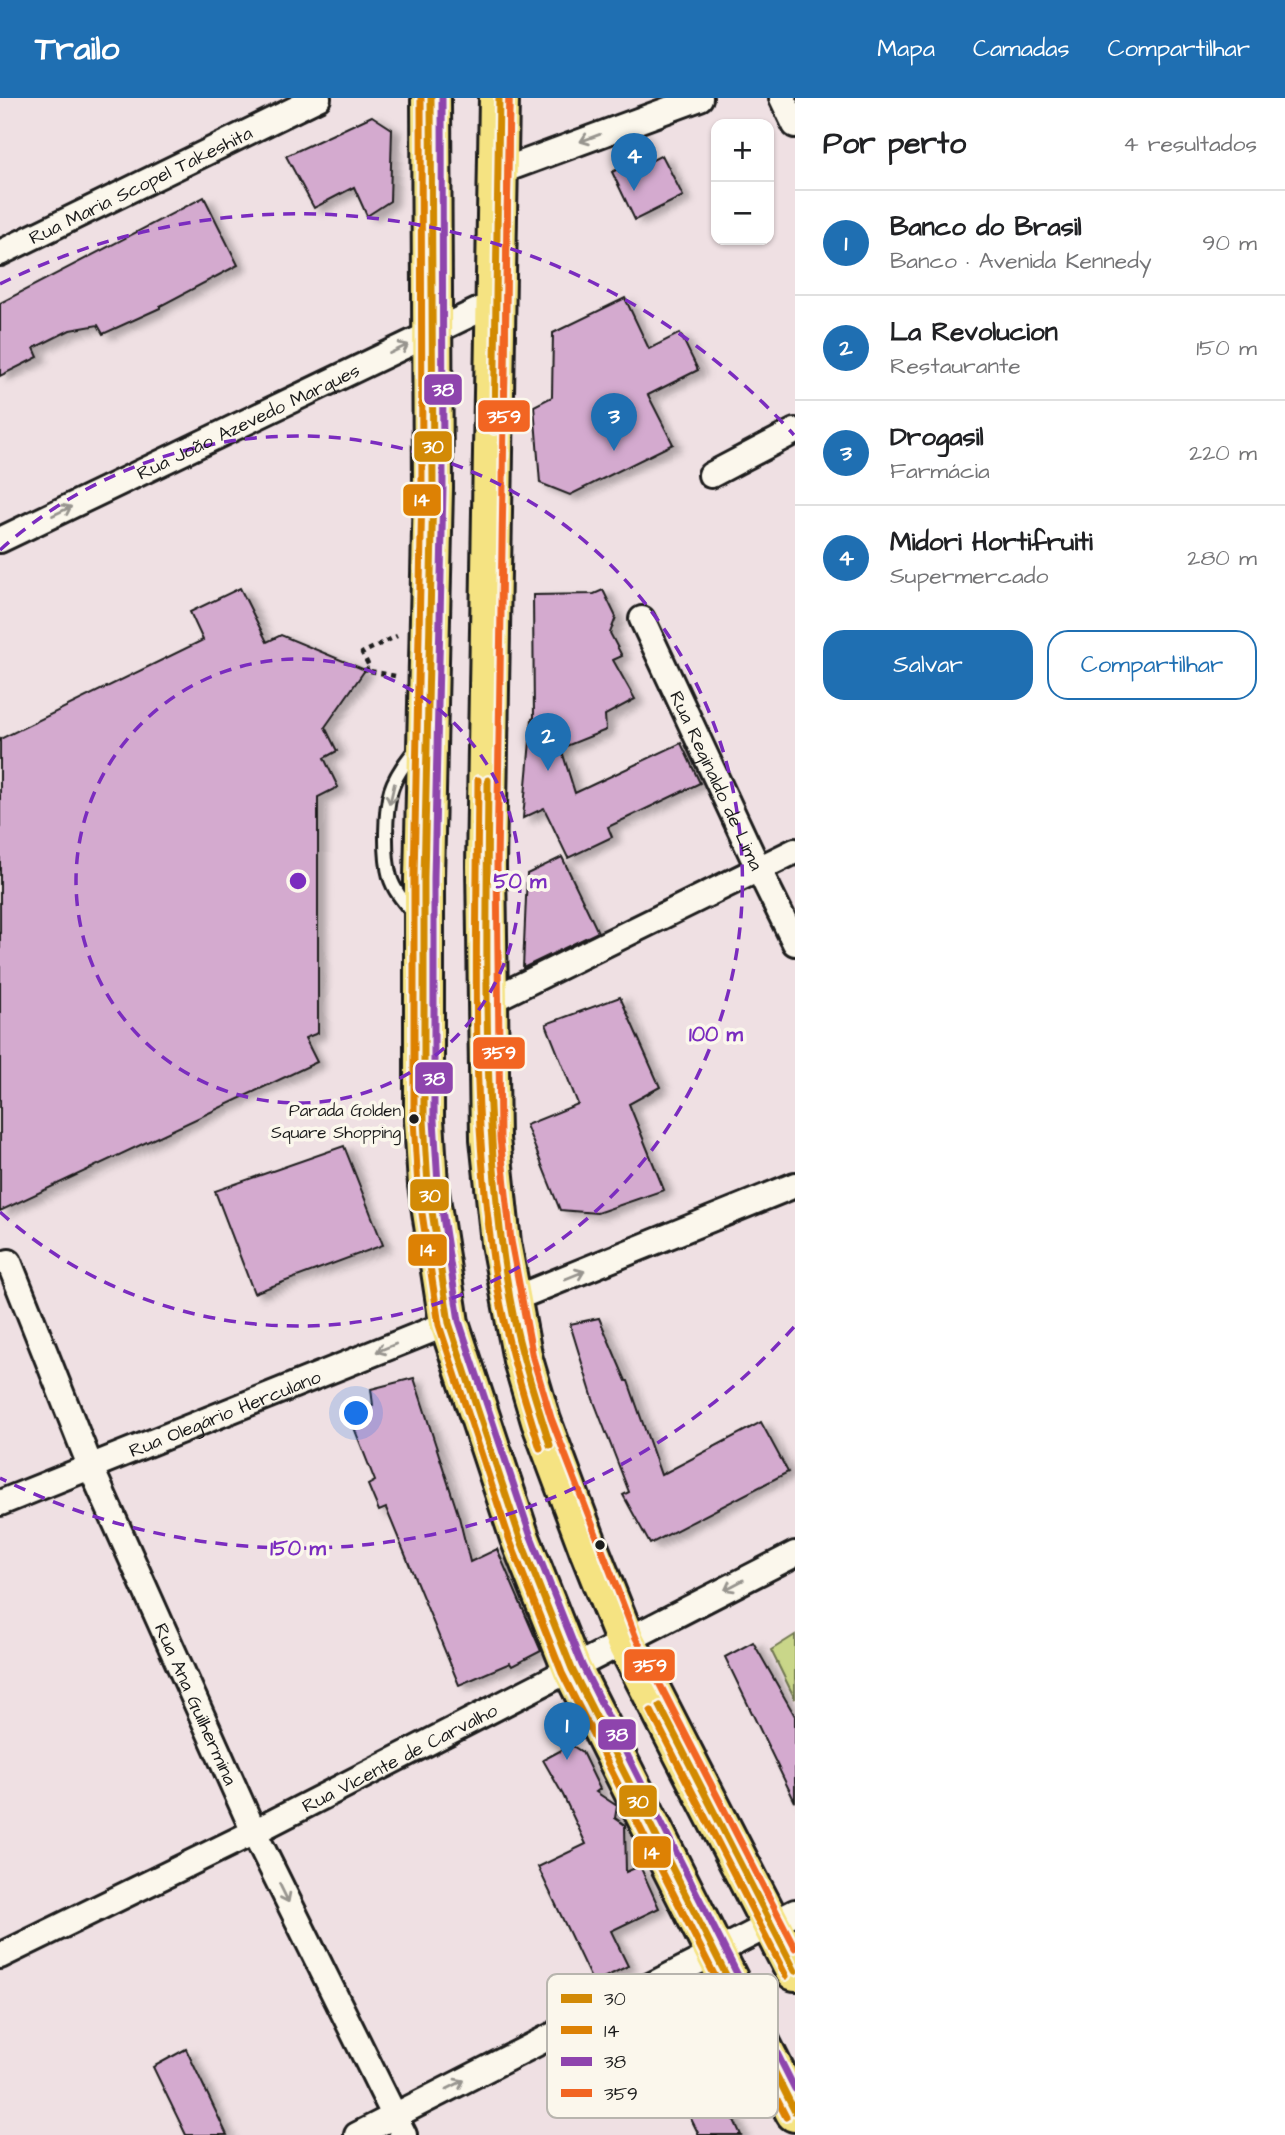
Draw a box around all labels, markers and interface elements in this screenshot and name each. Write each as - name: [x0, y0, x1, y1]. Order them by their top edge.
- text: Trailo: [35, 26, 119, 72]
- text: Mapa: [877, 32, 935, 66]
- text: Camadas: [973, 32, 1070, 66]
- text: Compartilhar: [1108, 32, 1250, 66]
- map controls: [711, 119, 774, 245]
- button: +: [711, 119, 774, 182]
- street label: Rua Maria Scopel Takeshita: [25, 120, 257, 252]
- text: Por perto: [823, 123, 966, 165]
- text: 4 resultados: [1123, 128, 1257, 160]
- one-way arrow: [579, 133, 601, 145]
- pin: 4: [611, 133, 657, 191]
- button: −: [711, 182, 774, 245]
- text: Banco do Brasil: [890, 209, 1082, 245]
- text: 1: [845, 227, 847, 259]
- text: 90 m: [1202, 227, 1257, 259]
- text: Banco · Avenida Kennedy: [890, 245, 1152, 277]
- text: La Revolucion: [890, 314, 1058, 350]
- text: 2: [839, 332, 853, 364]
- text: 150 m: [1196, 332, 1257, 364]
- one-way arrow: [388, 341, 409, 355]
- text: Restaurante: [890, 350, 1021, 382]
- street label: Rua João Azevedo Marques: [133, 357, 365, 487]
- line badge: 38: [423, 373, 463, 406]
- text: 38: [431, 377, 455, 404]
- pin: 3: [591, 393, 637, 451]
- line badge: 359: [477, 399, 531, 433]
- text: 359: [486, 404, 521, 431]
- text: Drogasil: [890, 419, 984, 455]
- line badge: 30: [413, 430, 453, 463]
- text: 30: [421, 434, 444, 461]
- text: 3: [840, 437, 852, 469]
- text: 220 m: [1189, 437, 1257, 469]
- text: Farmácia: [890, 455, 990, 487]
- line badge: 14: [402, 483, 442, 517]
- text: 14: [414, 487, 430, 514]
- one-way arrow: [50, 504, 72, 517]
- text: Midori Hortifruiti: [890, 524, 1093, 560]
- text: 4: [838, 542, 854, 574]
- text: 280 m: [1187, 542, 1257, 574]
- text: Supermercado: [890, 560, 1048, 592]
- button: Salvar: [823, 630, 1033, 700]
- button: Compartilhar: [1047, 630, 1257, 700]
- street label: Rua Reginaldo de Lima: [662, 687, 769, 876]
- pin: 2: [525, 713, 571, 771]
- one-way arrow: [384, 783, 397, 805]
- text: 50 m: [494, 867, 547, 896]
- centre of rings: [286, 869, 310, 893]
- text: 100 m: [689, 1020, 744, 1049]
- line badge: 359: [472, 1036, 526, 1070]
- text: 359: [481, 1040, 516, 1067]
- line badge: 38: [414, 1061, 454, 1095]
- text: 38: [422, 1066, 446, 1093]
- place label: Parada Golden Square Shopping: [271, 1099, 401, 1146]
- marker: Parada Golden Square Shopping: [407, 1112, 421, 1126]
- line badge: 30: [409, 1178, 450, 1212]
- text: 30: [418, 1183, 441, 1210]
- line badge: 14: [407, 1233, 448, 1267]
- text: 14: [420, 1237, 436, 1264]
- one-way arrow: [563, 1267, 585, 1280]
- one-way arrow: [376, 1343, 397, 1356]
- street label: Rua Olegário Herculano: [125, 1364, 325, 1465]
- your location: [339, 1396, 373, 1430]
- text: 150 m: [270, 1534, 326, 1563]
- unlabelled marker: [593, 1538, 607, 1552]
- one-way arrow: [724, 1579, 745, 1592]
- street label: Rua Ana Guilhermina: [147, 1619, 243, 1790]
- line badge: 359: [623, 1648, 676, 1682]
- text: 359: [632, 1653, 667, 1680]
- street label: Rua Vicente de Carvalho: [297, 1697, 503, 1820]
- pin: 1: [544, 1702, 590, 1760]
- line badge: 38: [597, 1718, 637, 1751]
- text: 38: [605, 1722, 629, 1749]
- line badge: 30: [618, 1784, 658, 1818]
- text: 30: [626, 1789, 649, 1816]
- line badge: 14: [632, 1835, 672, 1869]
- text: 14: [644, 1840, 660, 1867]
- one-way arrow: [278, 1882, 292, 1903]
- legend: [547, 1974, 778, 2118]
- text: 30: [604, 1986, 626, 2013]
- text: 14: [604, 2018, 619, 2045]
- text: 38: [604, 2049, 626, 2076]
- one-way arrow: [445, 2077, 465, 2091]
- text: 359: [604, 2081, 638, 2108]

